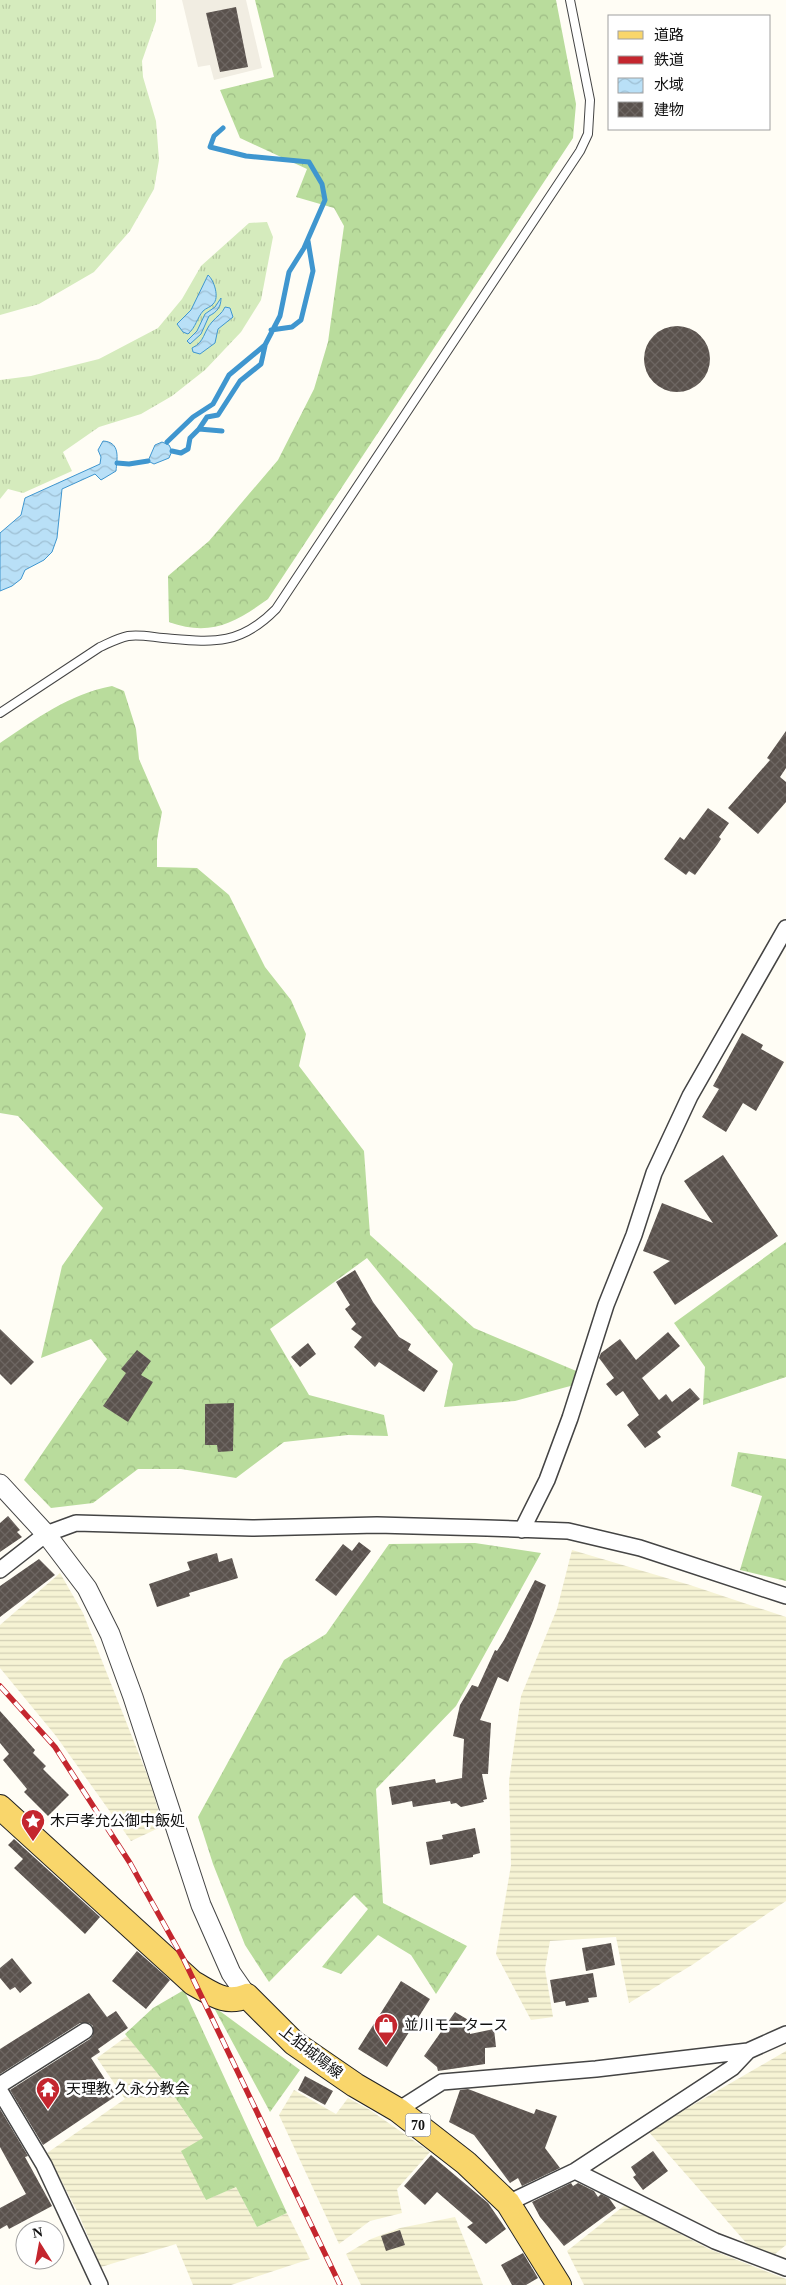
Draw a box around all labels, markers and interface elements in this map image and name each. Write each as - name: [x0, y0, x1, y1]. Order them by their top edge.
- legend: [608, 15, 771, 130]
- text: 道路: [654, 27, 684, 43]
- text: 鉄道: [654, 52, 684, 68]
- text: 水域: [654, 77, 684, 93]
- text: 建物: [654, 102, 684, 118]
- place icon: 木戸孝允公御中飯処: [20, 1808, 46, 1842]
- place label: 木戸孝允公御中飯処: [50, 1813, 185, 1829]
- shop icon: 並川モータース: [373, 2012, 399, 2046]
- place label: 並川モータース: [404, 2017, 508, 2033]
- street label: 上狛城陽線: [277, 2023, 345, 2081]
- temple icon: 天理教 久永分教会: [35, 2076, 61, 2110]
- place label: 天理教 久永分教会: [66, 2081, 190, 2097]
- road number: 70: [406, 2114, 430, 2136]
- north arrow: [15, 2220, 65, 2270]
- text: N: [31, 2224, 44, 2241]

